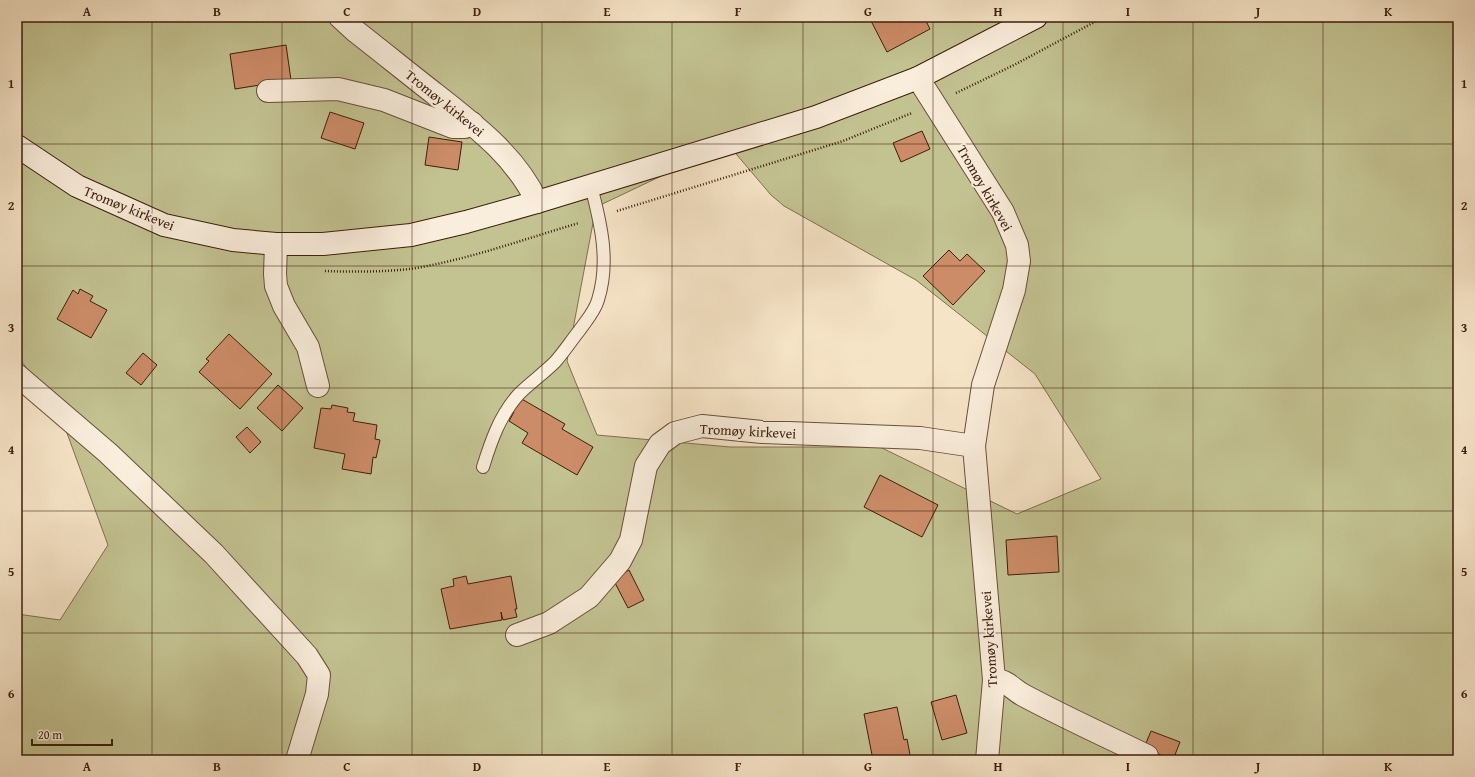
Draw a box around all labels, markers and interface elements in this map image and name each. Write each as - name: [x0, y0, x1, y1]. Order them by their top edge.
- text: A: [83, 2, 92, 21]
- text: B: [213, 2, 221, 21]
- text: C: [343, 2, 351, 21]
- text: D: [473, 2, 481, 21]
- text: E: [604, 2, 611, 21]
- text: F: [735, 2, 742, 21]
- text: G: [864, 2, 872, 21]
- text: H: [993, 2, 1003, 21]
- text: I: [1126, 2, 1130, 21]
- text: J: [1254, 2, 1261, 21]
- text: K: [1384, 2, 1393, 21]
- street label: Tromøy kirkevei: [401, 65, 489, 141]
- text: 1: [8, 74, 14, 93]
- text: 1: [1461, 74, 1467, 93]
- street label: Tromøy kirkevei: [952, 141, 1018, 235]
- street label: Tromøy kirkevei: [81, 181, 178, 235]
- text: 2: [8, 196, 15, 215]
- text: 2: [1461, 196, 1468, 215]
- text: 3: [8, 318, 14, 337]
- text: 3: [1461, 318, 1467, 337]
- street label: Tromøy kirkevei: [699, 418, 797, 444]
- text: 4: [8, 440, 15, 459]
- text: 4: [1461, 440, 1468, 459]
- text: 5: [8, 562, 15, 581]
- text: 5: [1461, 562, 1468, 581]
- street label: Tromøy kirkevei: [976, 590, 1002, 688]
- text: 6: [8, 684, 15, 703]
- text: 6: [1461, 684, 1468, 703]
- scale bar: [32, 721, 112, 747]
- text: 20 m: [38, 726, 62, 743]
- text: A: [83, 757, 92, 776]
- text: B: [213, 757, 221, 776]
- text: C: [343, 757, 351, 776]
- text: D: [473, 757, 481, 776]
- text: E: [604, 757, 611, 776]
- text: F: [735, 757, 742, 776]
- text: G: [864, 757, 872, 776]
- text: H: [993, 757, 1003, 776]
- text: I: [1126, 757, 1130, 776]
- text: J: [1254, 757, 1261, 776]
- text: K: [1384, 757, 1393, 776]

